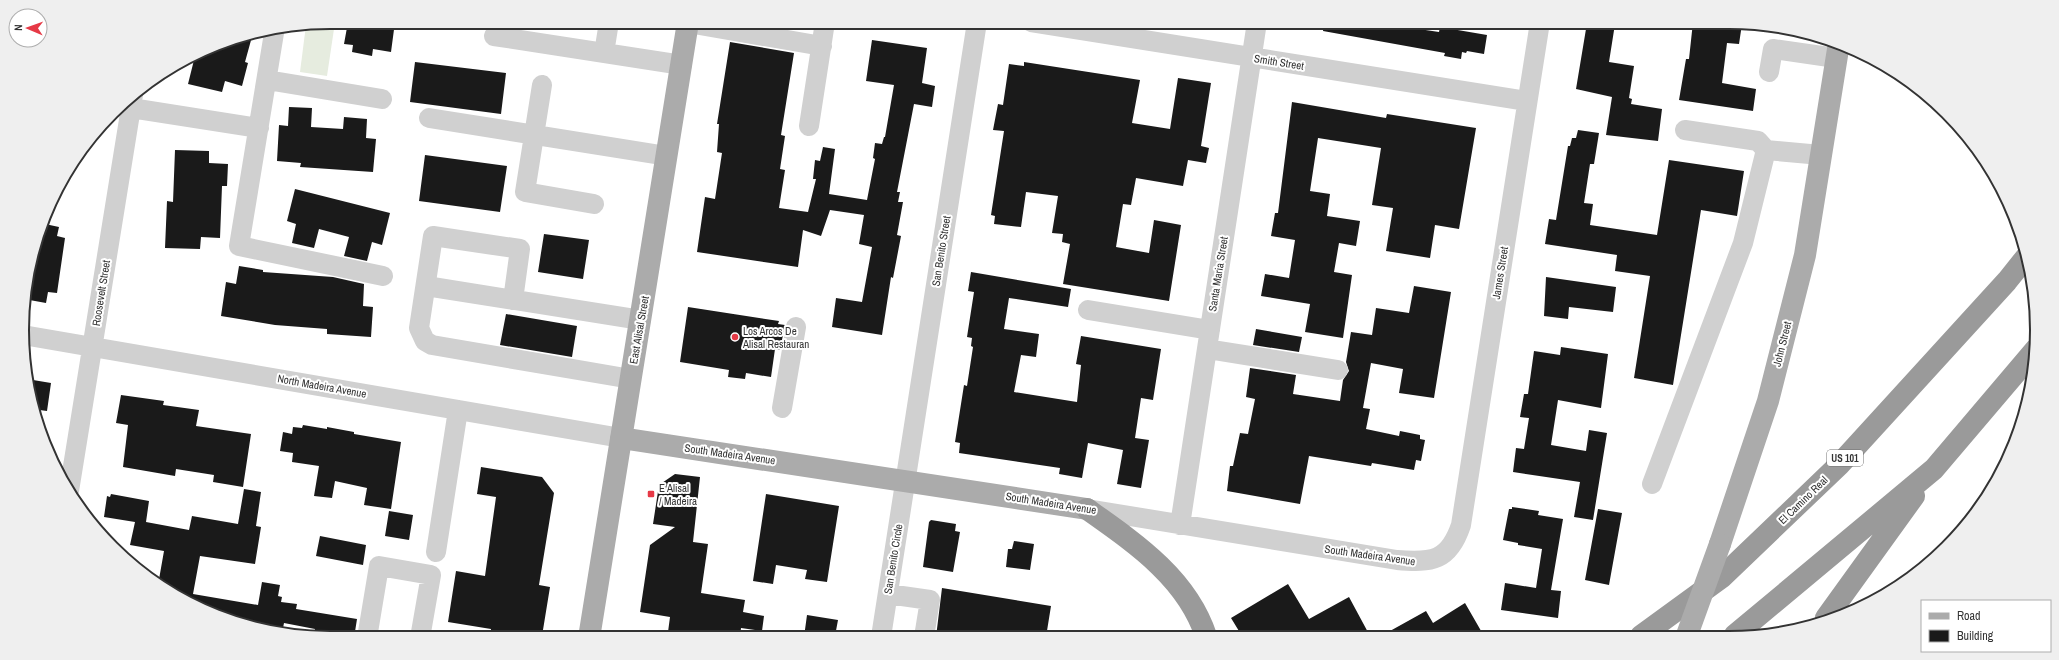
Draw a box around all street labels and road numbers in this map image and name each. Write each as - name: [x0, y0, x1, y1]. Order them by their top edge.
- street label: Smith Street: [1253, 51, 1305, 73]
- street label: San Benito Street: [929, 214, 954, 287]
- street label: Santa Maria Street: [1205, 235, 1231, 312]
- street label: James Street: [1489, 245, 1511, 300]
- street label: Roosevelt Street: [89, 258, 113, 327]
- street label: East Alisal Street: [626, 294, 652, 365]
- street label: John Street: [1770, 319, 1794, 368]
- street label: North Madeira Avenue: [276, 371, 368, 401]
- street label: South Madeira Avenue: [684, 441, 776, 467]
- road number: US 101: [1827, 450, 1863, 466]
- street label: El Camino Real: [1775, 473, 1831, 527]
- street label: South Madeira Avenue: [1005, 489, 1097, 517]
- street label: San Benito Circle: [881, 523, 905, 595]
- street label: South Madeira Avenue: [1324, 542, 1416, 568]

